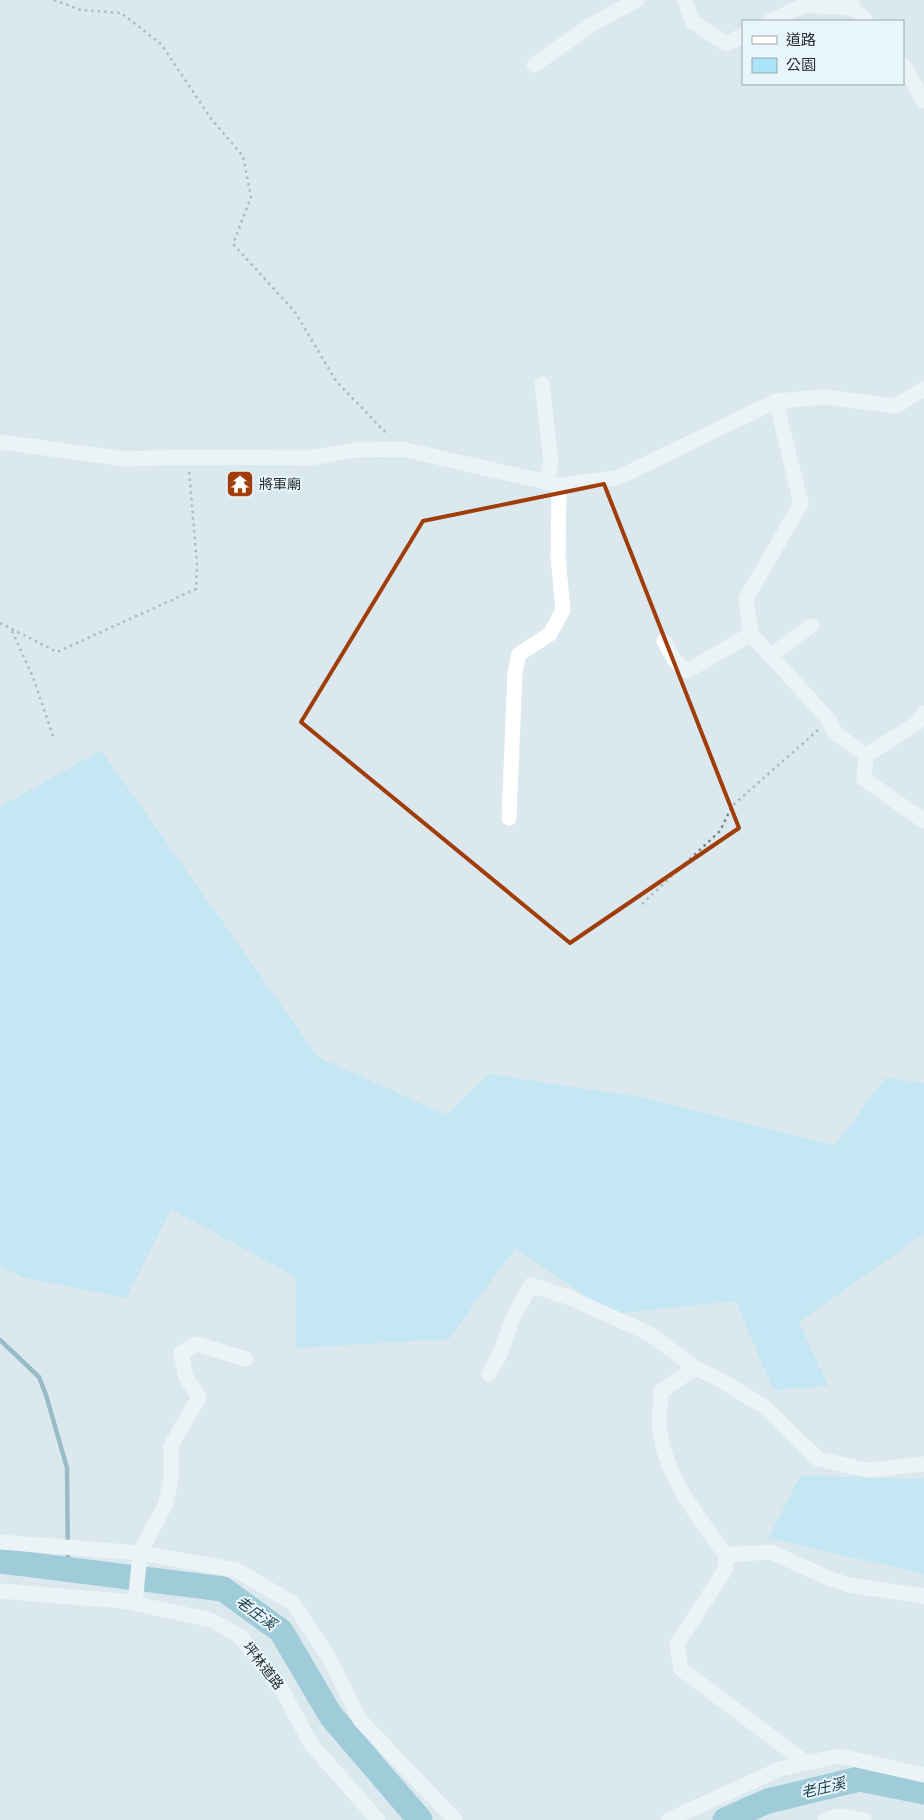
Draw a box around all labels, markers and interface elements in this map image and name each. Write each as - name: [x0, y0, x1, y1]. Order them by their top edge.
- legend: [742, 20, 904, 85]
- text: 道路: [786, 30, 816, 50]
- text: 公園: [786, 55, 816, 75]
- temple icon: 將軍廟: [225, 469, 255, 499]
- place label: 將軍廟: [259, 475, 301, 494]
- water label: 老庄溪: [232, 1592, 282, 1635]
- street label: 坪林道路: [238, 1638, 288, 1694]
- water label: 老庄溪: [799, 1773, 849, 1803]

